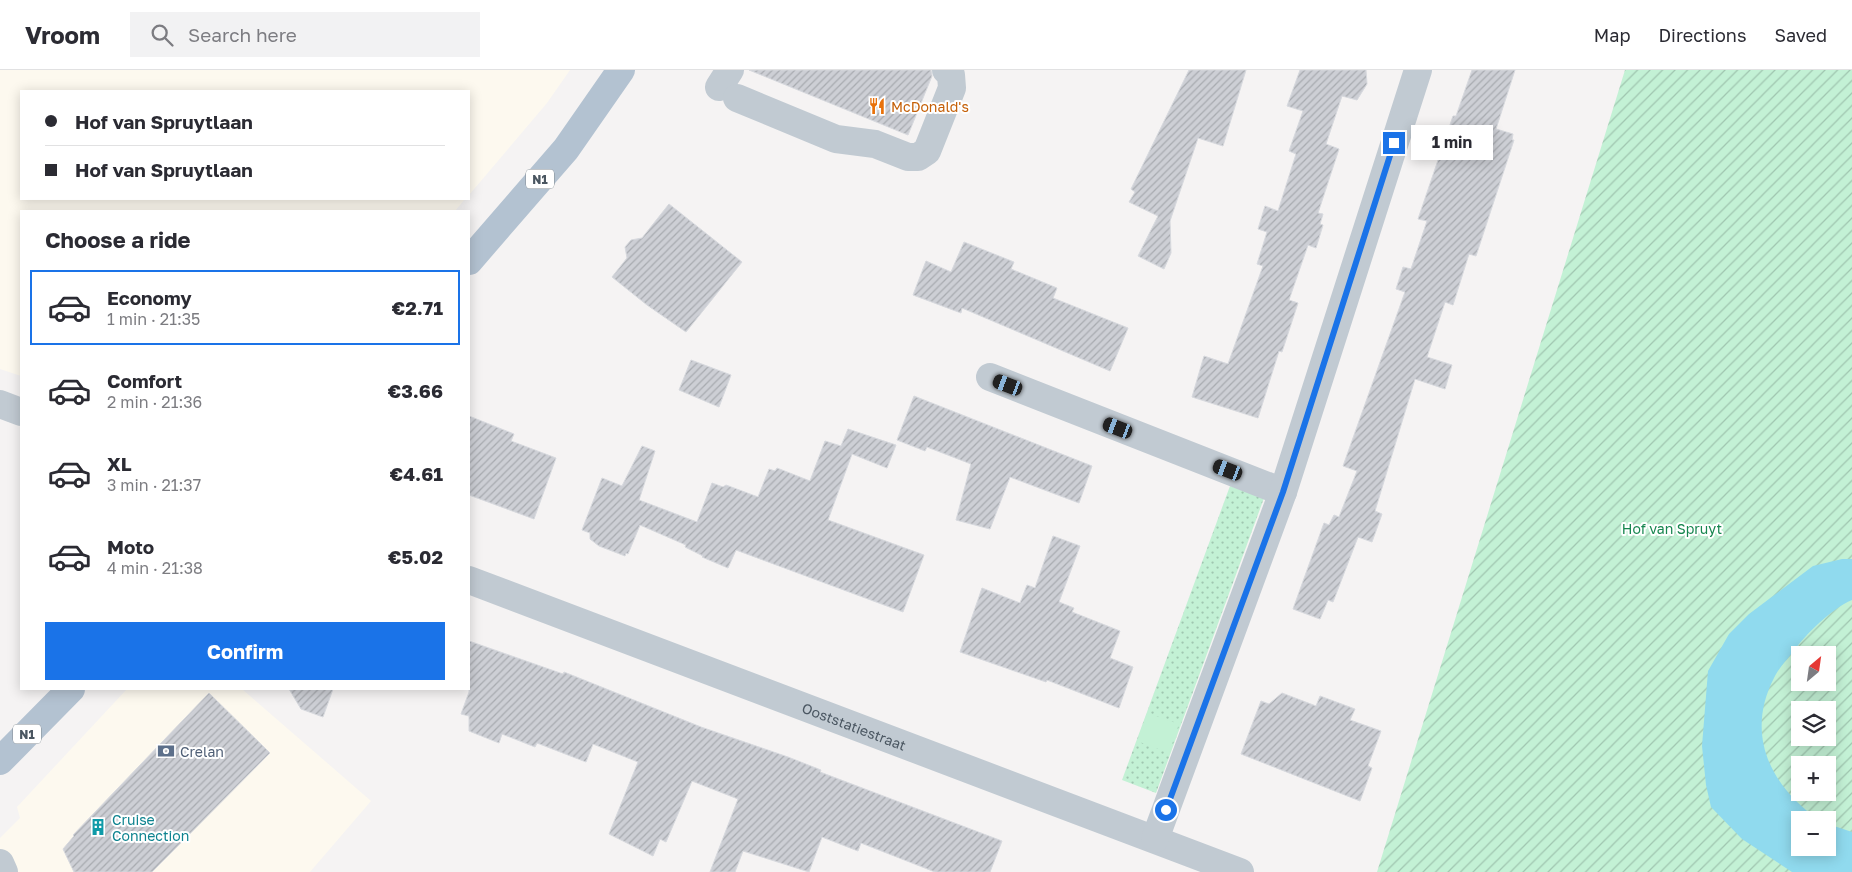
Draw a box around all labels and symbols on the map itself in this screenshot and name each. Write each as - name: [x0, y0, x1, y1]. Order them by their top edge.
- restaurant icon: McDonald's: [867, 96, 887, 116]
- place label: McDonald's: [891, 98, 969, 115]
- callout: 1 min: [1412, 126, 1494, 160]
- route end: [1383, 132, 1405, 154]
- road number: N1: [526, 170, 554, 188]
- car: [991, 373, 1024, 397]
- car: [1101, 416, 1134, 440]
- car: [1211, 458, 1244, 482]
- park label: Hof van Spruyt: [1622, 520, 1722, 537]
- north arrow: [1791, 646, 1836, 691]
- street label: Ooststatiestraat: [800, 699, 909, 753]
- road number: N1: [13, 724, 41, 744]
- bank icon: Crelan: [156, 741, 176, 761]
- place label: Crelan: [180, 743, 224, 760]
- route start: [1155, 799, 1177, 821]
- place label: Cruise Connection: [112, 811, 189, 844]
- building icon: Cruise Connection: [88, 817, 108, 837]

